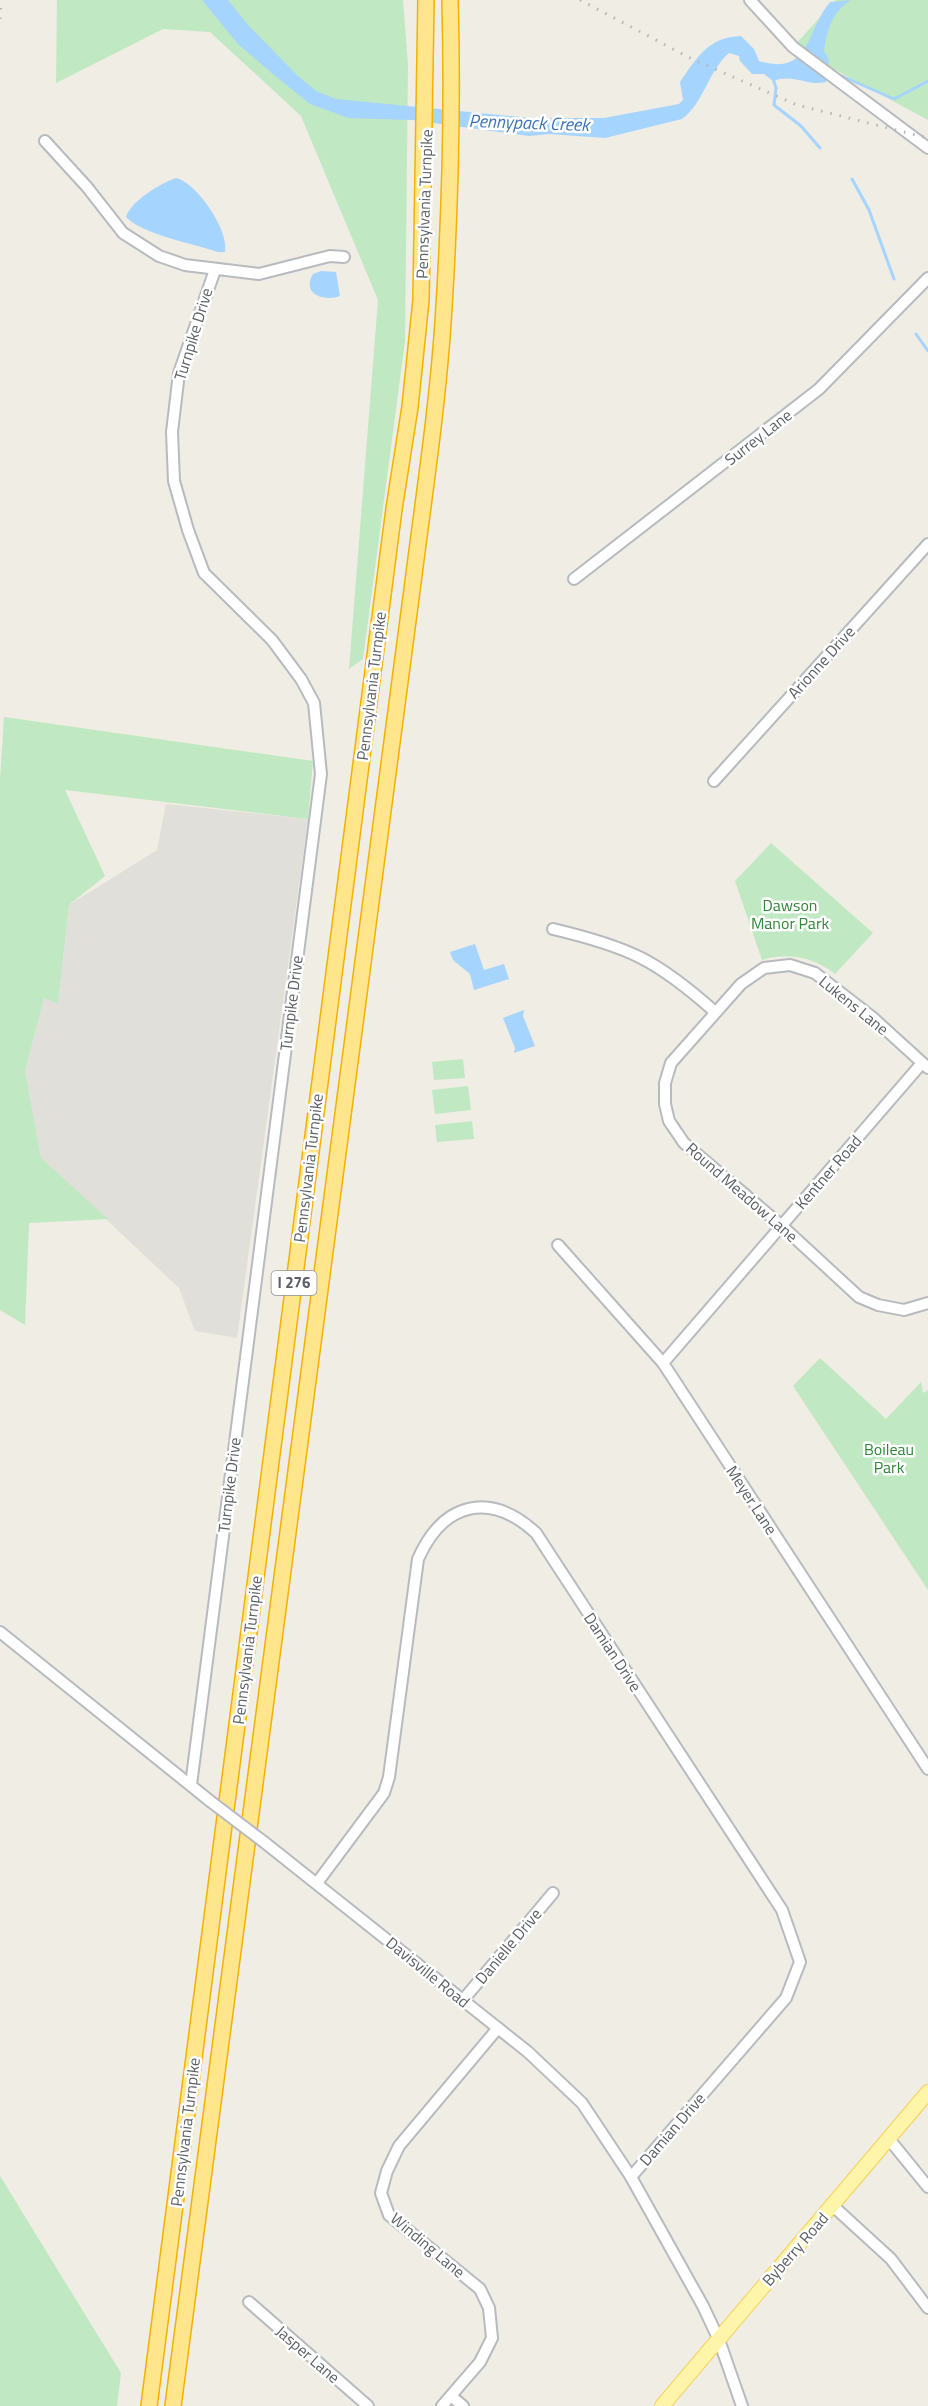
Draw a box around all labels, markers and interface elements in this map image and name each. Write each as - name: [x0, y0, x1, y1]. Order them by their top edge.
- water label: Pennypack Creek: [468, 107, 592, 138]
- street label: Pennsylvania Turnpike: [409, 129, 439, 279]
- street label: Turnpike Drive: [168, 285, 218, 383]
- street label: Surrey Lane: [719, 403, 797, 471]
- street label: Pennsylvania Turnpike: [350, 610, 392, 762]
- street label: Arionne Drive: [782, 620, 860, 704]
- park label: Dawson Manor Park: [751, 893, 829, 935]
- street label: Turnpike Drive: [273, 954, 309, 1052]
- street label: Lukens Lane: [814, 969, 894, 1041]
- street label: Pennsylvania Turnpike: [287, 1092, 329, 1244]
- street label: Kentner Road: [789, 1130, 867, 1214]
- street label: Round Meadow Lane: [681, 1136, 803, 1248]
- road number: I 276: [272, 1271, 316, 1295]
- street label: Turnpike Drive: [211, 1436, 247, 1534]
- park label: Boileau Park: [864, 1437, 914, 1479]
- street label: Meyer Lane: [721, 1461, 783, 1539]
- street label: Pennsylvania Turnpike: [226, 1574, 268, 1726]
- street label: Damian Drive: [578, 1608, 648, 1696]
- street label: Danielle Drive: [469, 1903, 547, 1989]
- street label: Davisville Road: [381, 1931, 475, 2013]
- street label: Pennsylvania Turnpike: [164, 2056, 206, 2208]
- street label: Damian Drive: [633, 2087, 711, 2171]
- street label: Winding Lane: [385, 2207, 471, 2283]
- street label: Byberry Road: [756, 2207, 834, 2291]
- street label: Jasper Lane: [271, 2319, 345, 2389]

